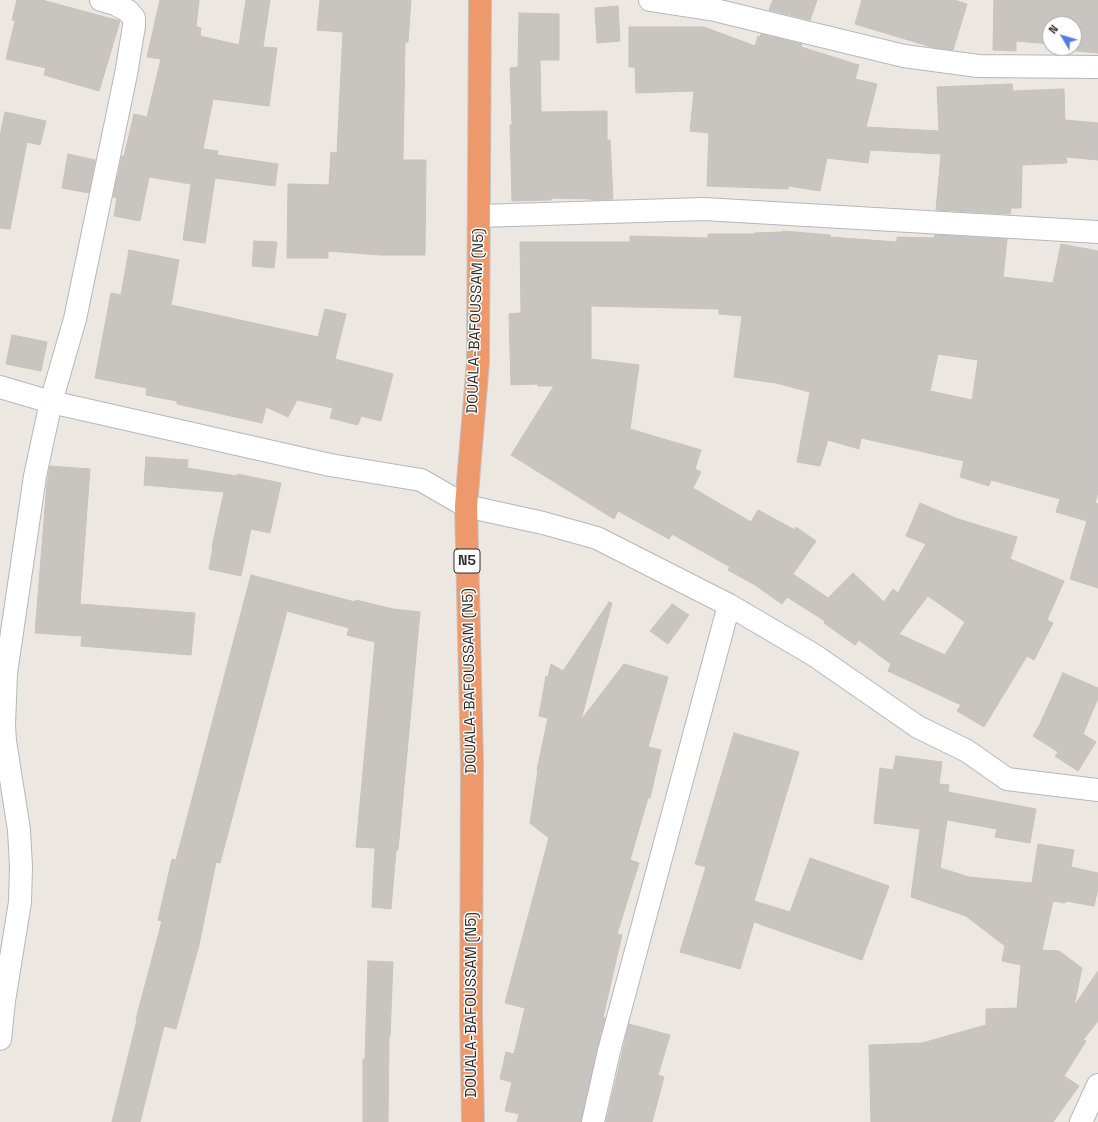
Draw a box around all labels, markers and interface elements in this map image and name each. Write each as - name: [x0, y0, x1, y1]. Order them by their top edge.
- north arrow: [1042, 16, 1082, 56]
- text: N: [1046, 22, 1061, 36]
- street label: DOUALA-BAFOUSSAM (N5): [464, 228, 488, 414]
- road number: N5: [454, 549, 480, 573]
- street label: DOUALA-BAFOUSSAM (N5): [459, 588, 481, 774]
- street label: DOUALA-BAFOUSSAM (N5): [463, 912, 481, 1098]

